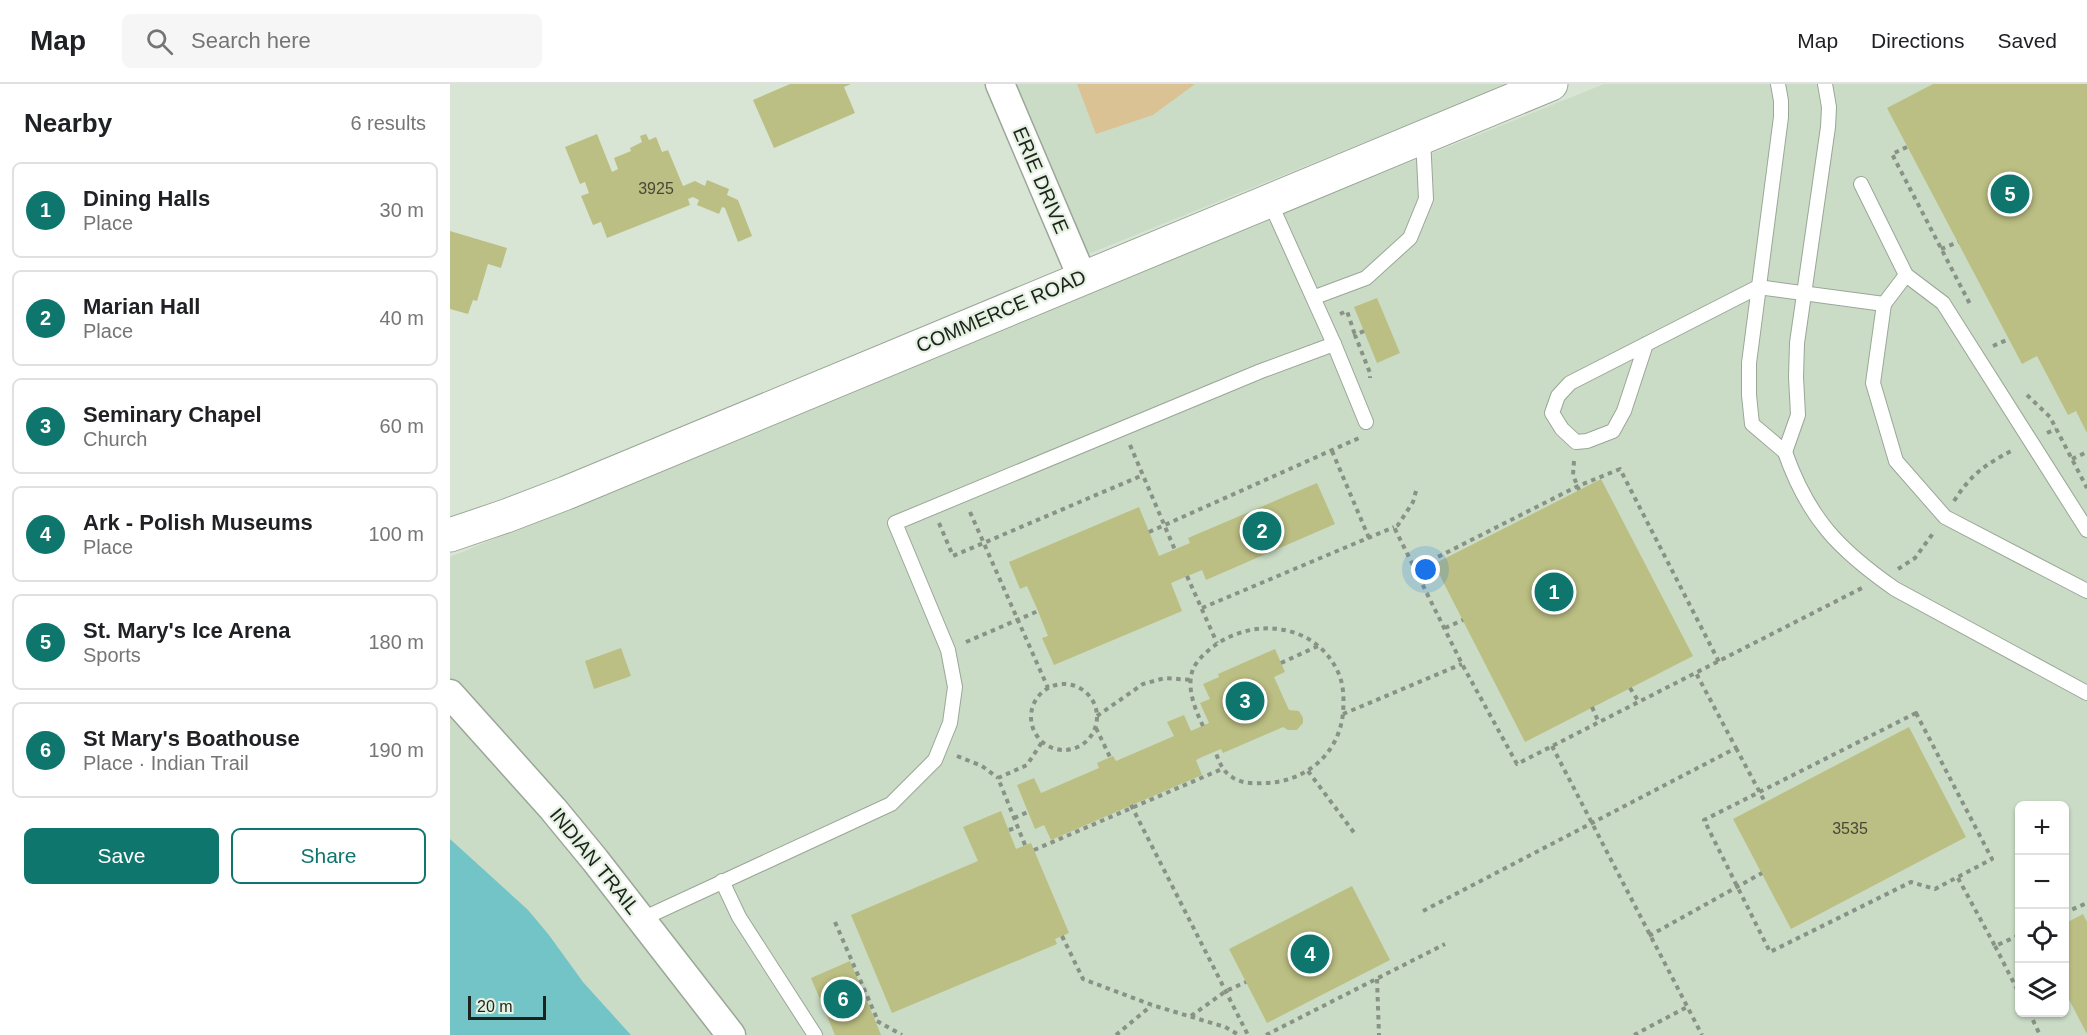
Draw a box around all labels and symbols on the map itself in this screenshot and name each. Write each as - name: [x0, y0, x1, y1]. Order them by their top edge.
- street label: ERIE DRIVE: [1009, 124, 1073, 236]
- pin: 5: [1990, 172, 2030, 216]
- house number: 3925: [638, 180, 674, 197]
- street label: COMMERCE ROAD: [913, 265, 1089, 357]
- pin: 2: [1242, 508, 1282, 554]
- your location: [1411, 555, 1440, 584]
- pin: 1: [1534, 570, 1574, 614]
- pin: 3: [1226, 678, 1264, 724]
- street label: INDIAN TRAIL: [546, 804, 644, 918]
- house number: 3535: [1832, 820, 1868, 837]
- pin: 4: [1290, 932, 1330, 976]
- pin: 6: [824, 976, 862, 1022]
- scale bar: [468, 993, 546, 1020]

